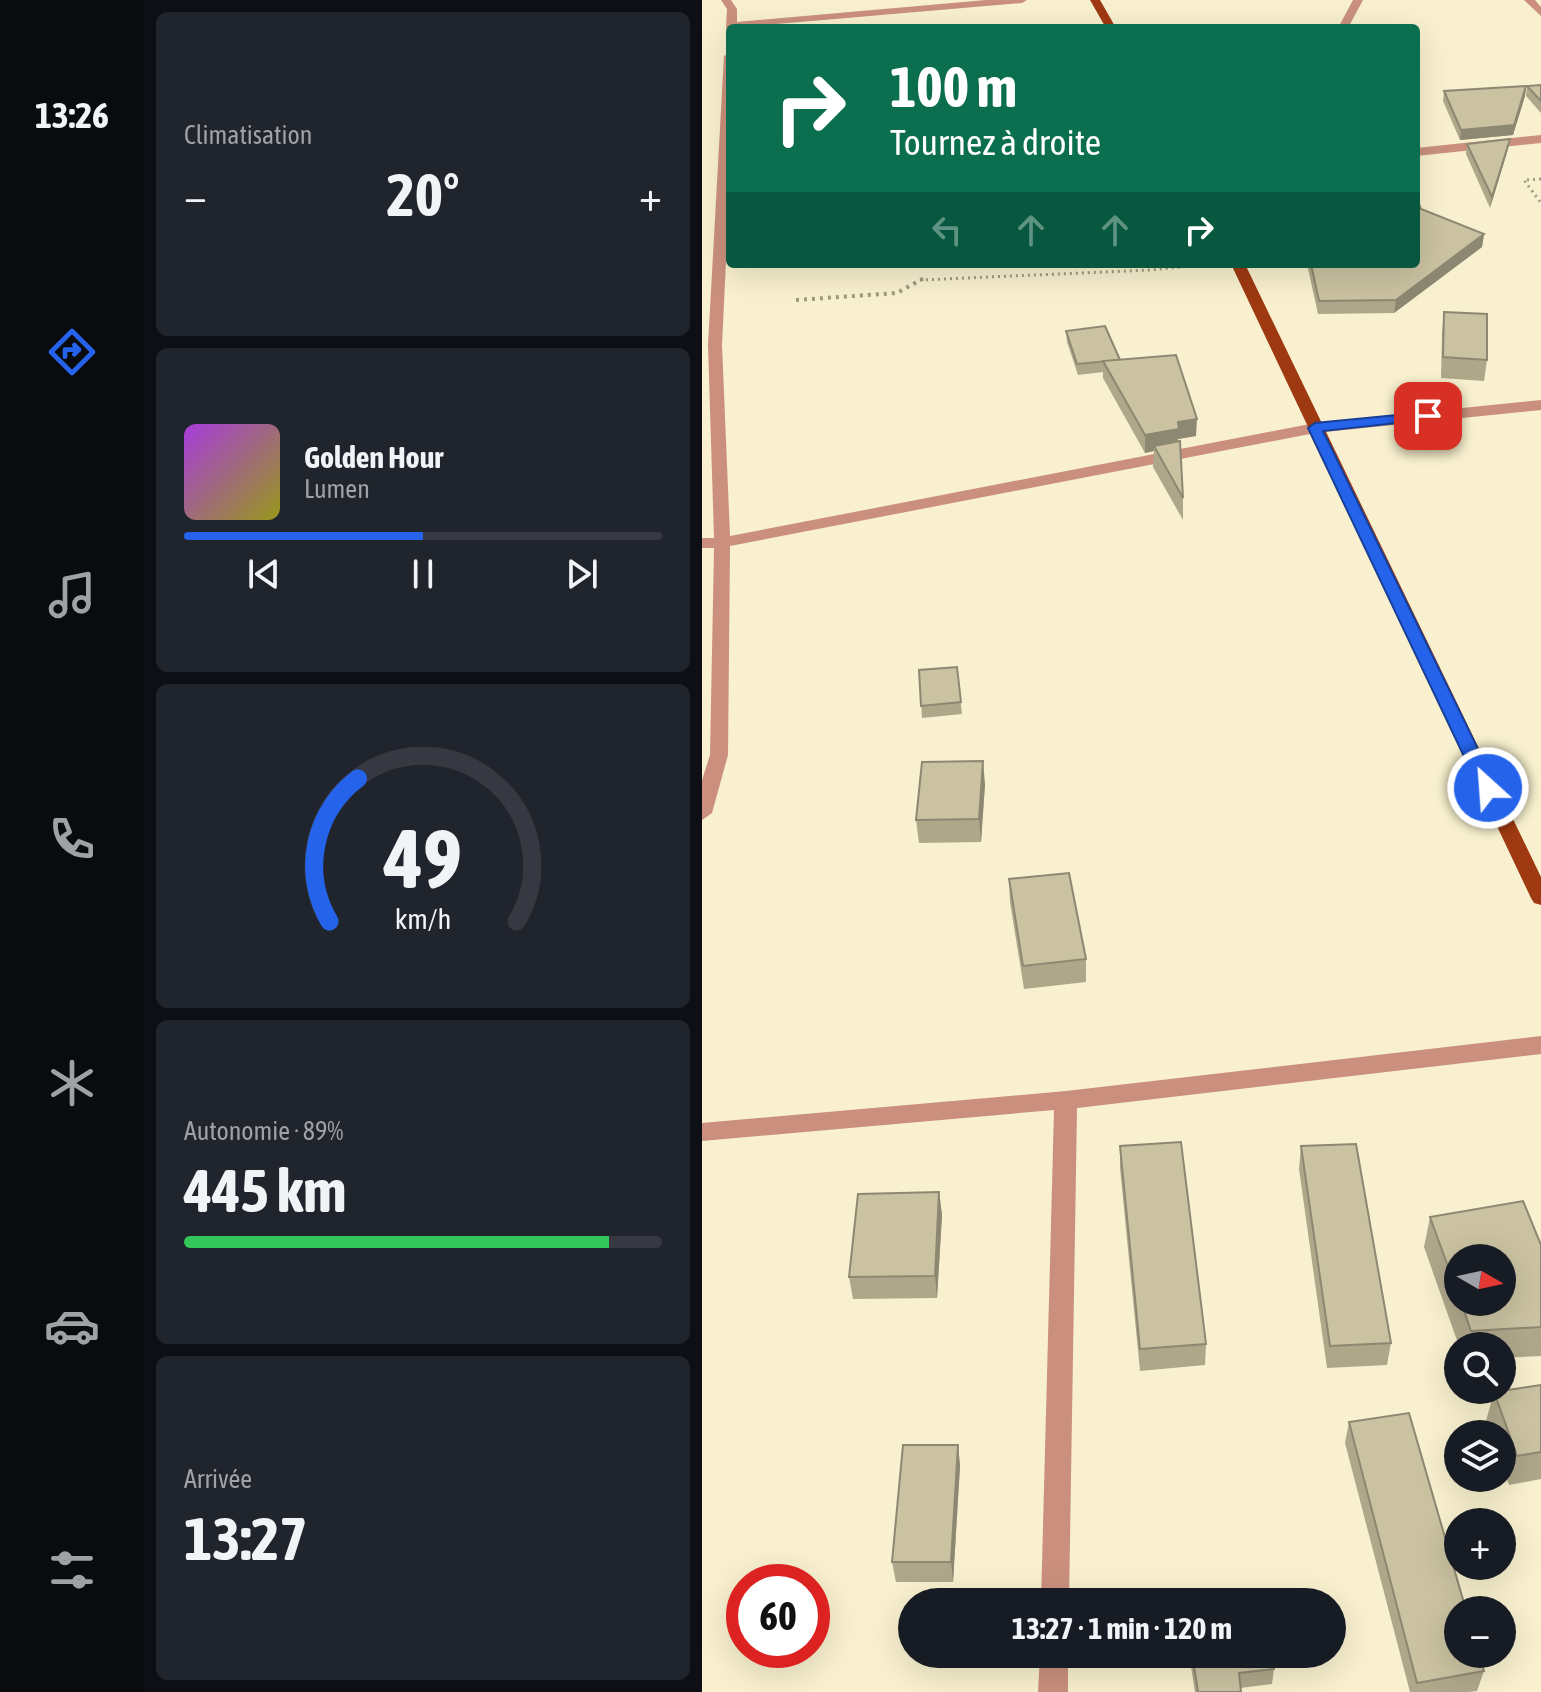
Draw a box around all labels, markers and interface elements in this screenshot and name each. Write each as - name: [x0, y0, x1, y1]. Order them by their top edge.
- text: 100 m: [890, 55, 1017, 119]
- icon: right: [758, 56, 862, 160]
- text: 13:26: [35, 94, 109, 136]
- text: Climatisation: [184, 120, 312, 150]
- text: Tournez à droite: [890, 121, 1101, 163]
- text: 20°: [387, 160, 459, 229]
- text: −: [184, 170, 207, 220]
- text: +: [639, 170, 662, 220]
- icon: left: [925, 208, 969, 252]
- icon: ahead: [1009, 208, 1053, 252]
- icon: ahead: [1093, 208, 1137, 252]
- icon: right: [1177, 208, 1221, 252]
- icon: directions: [44, 324, 100, 380]
- pin: [1394, 382, 1462, 450]
- icon: arrive: [1406, 394, 1450, 438]
- text: Golden Hour: [304, 440, 443, 474]
- text: Lumen: [304, 474, 370, 504]
- icon: previous: [242, 552, 286, 596]
- icon: pause: [401, 552, 445, 596]
- icon: next: [560, 552, 604, 596]
- icon: music: [44, 567, 100, 623]
- position arrow: [1446, 746, 1530, 830]
- text: 49: [383, 810, 462, 906]
- icon: phone: [44, 811, 100, 867]
- text: km/h: [395, 902, 451, 935]
- icon: climate: [44, 1055, 100, 1111]
- text: Autonomie · 89%: [184, 1116, 343, 1146]
- text: 445 km: [184, 1156, 346, 1225]
- north arrow: [1444, 1244, 1516, 1316]
- map controls: [1444, 1244, 1516, 1668]
- icon: car: [44, 1298, 100, 1354]
- button: search: [1444, 1332, 1516, 1404]
- button: layers: [1444, 1420, 1516, 1492]
- text: Arrivée: [184, 1464, 252, 1494]
- text: 13:27: [184, 1504, 307, 1573]
- button: +: [1444, 1508, 1516, 1580]
- icon: filters: [44, 1542, 100, 1598]
- speed limit sign: 60: [726, 1564, 830, 1668]
- button: −: [1444, 1596, 1516, 1668]
- text: 13:27 · 1 min · 120 m: [1012, 1611, 1232, 1645]

